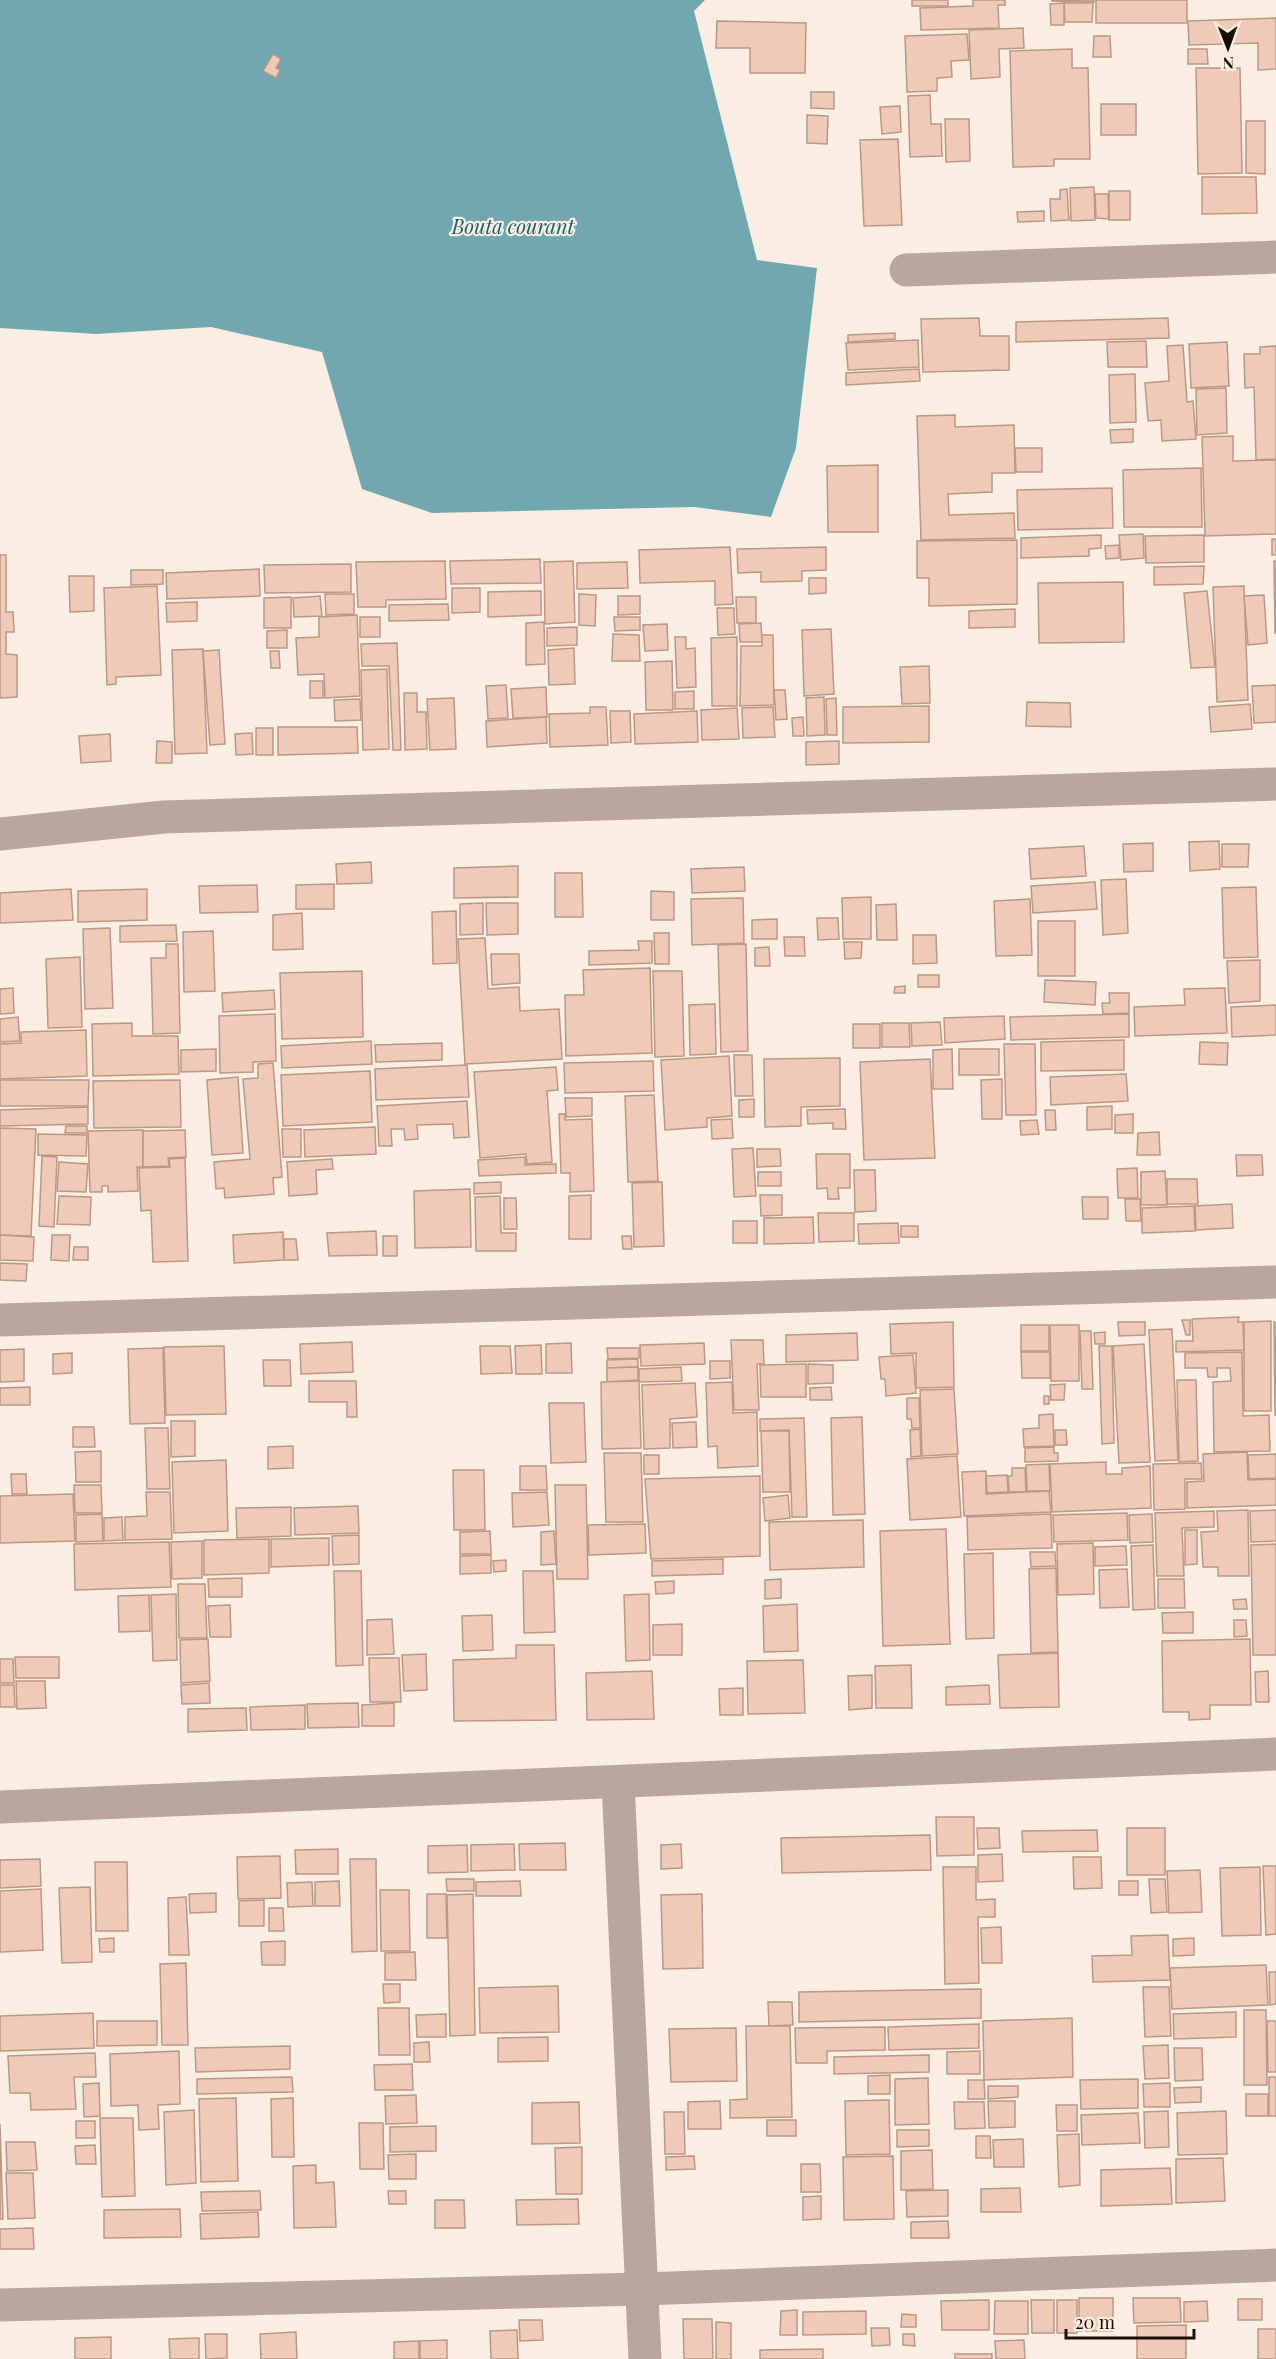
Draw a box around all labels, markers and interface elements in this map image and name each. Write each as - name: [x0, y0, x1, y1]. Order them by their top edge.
- north arrow: [1198, 18, 1258, 78]
- text: N: [1222, 53, 1234, 74]
- water label: Bouta courant: [451, 212, 576, 239]
- scale bar: [1066, 2302, 1194, 2340]
- text: 20 m: [1075, 2310, 1115, 2334]

